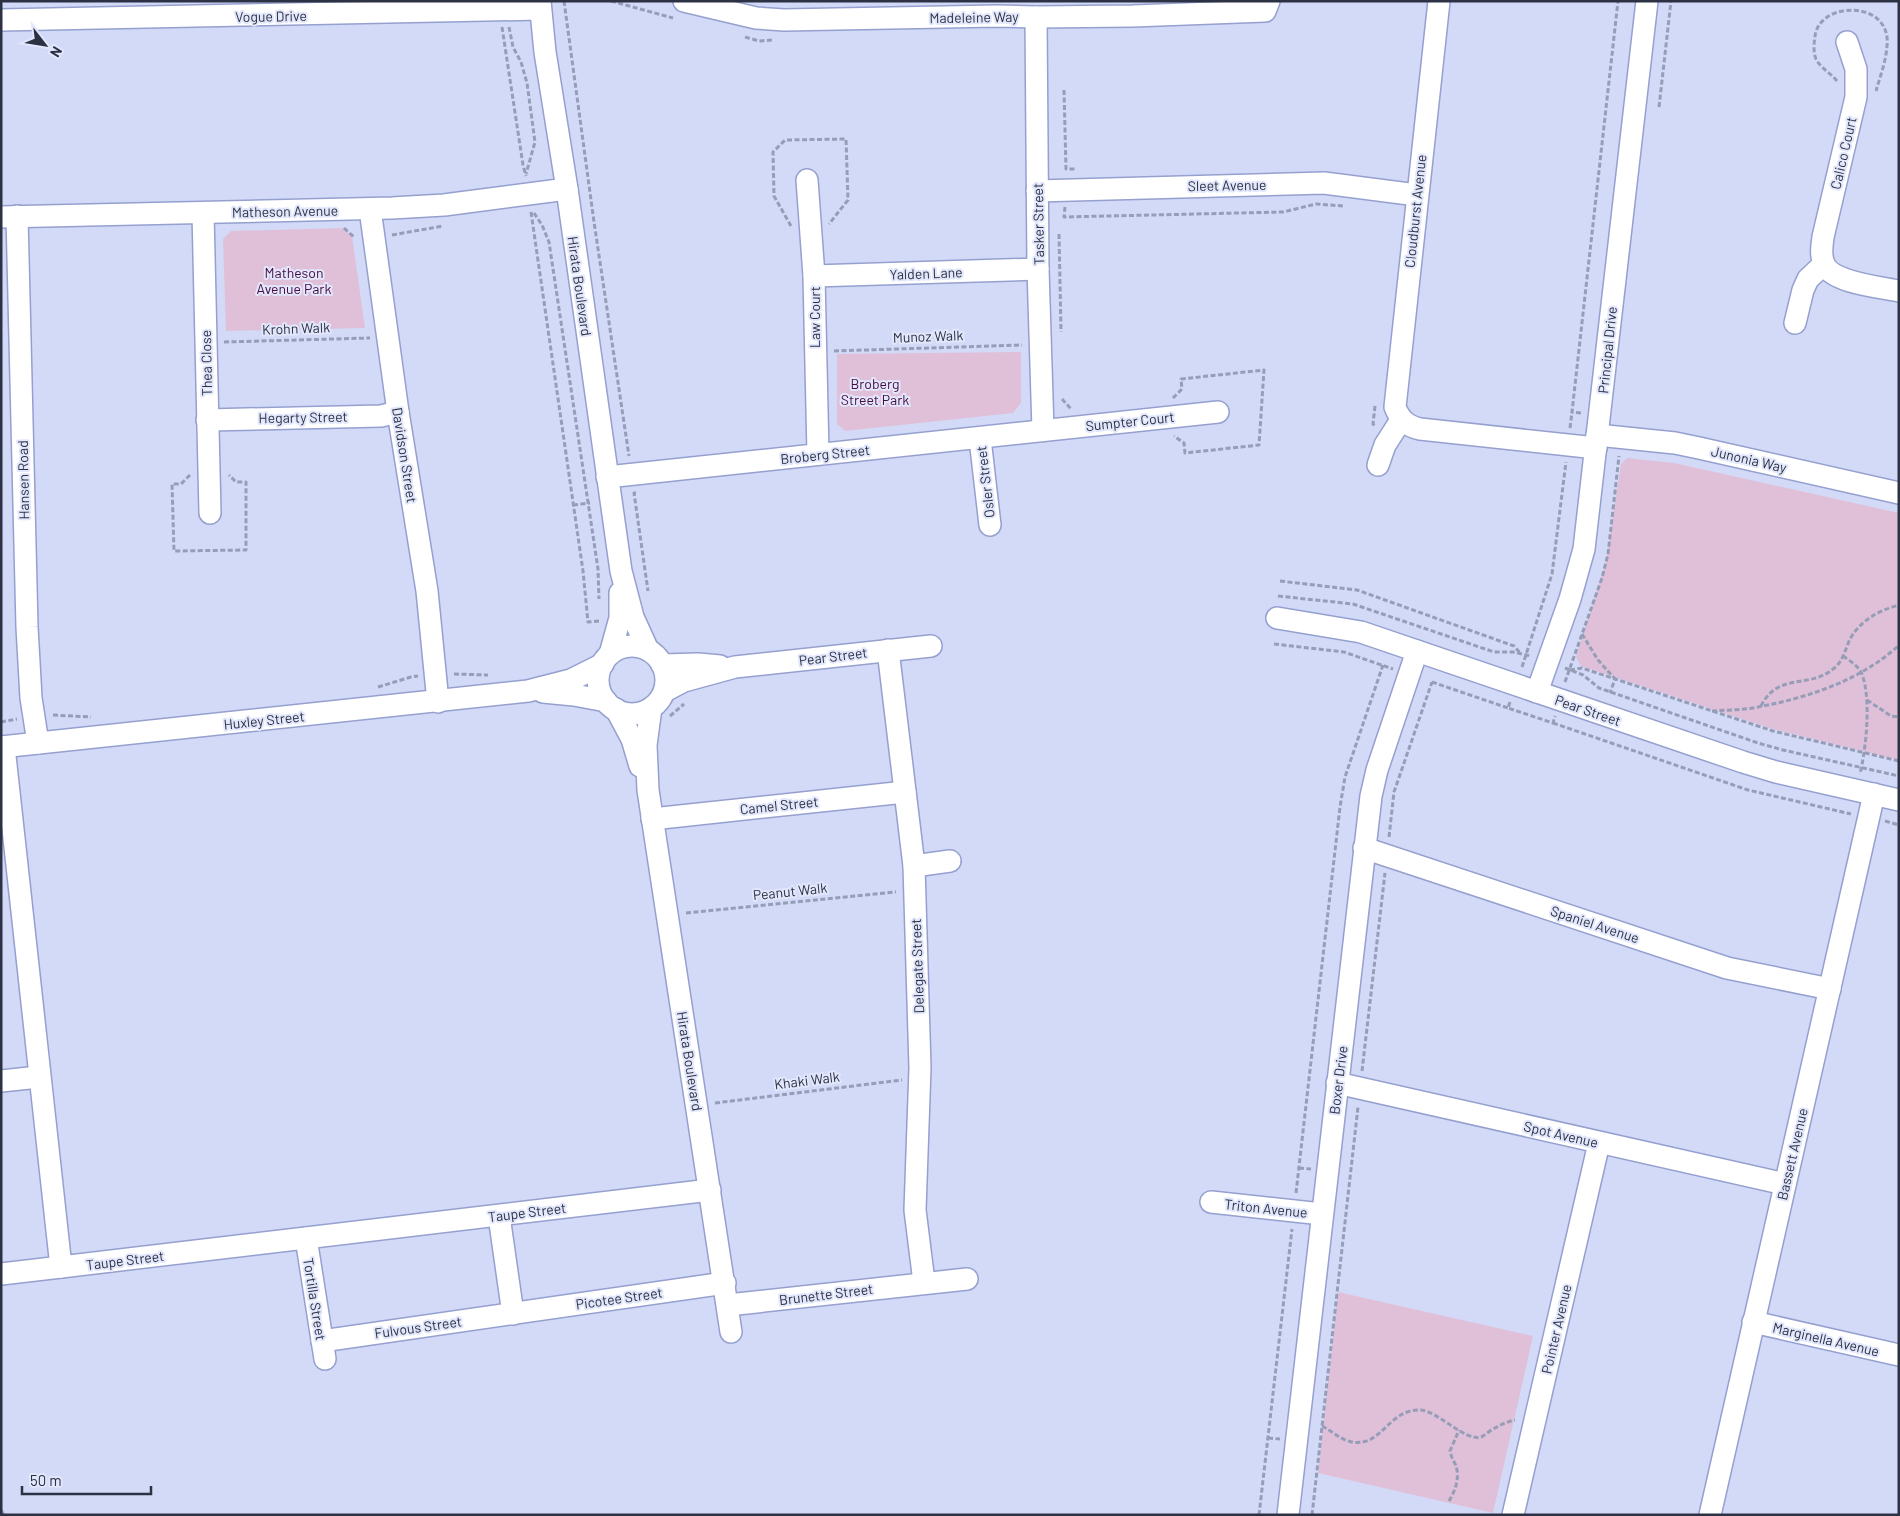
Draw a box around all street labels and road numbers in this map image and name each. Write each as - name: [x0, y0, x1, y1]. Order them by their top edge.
- street label: Vogue Drive: [235, 7, 307, 25]
- street label: Madeleine Way: [929, 8, 1019, 26]
- street label: Calico Court: [1826, 115, 1860, 191]
- street label: Cloudburst Avenue: [1401, 154, 1429, 268]
- street label: Sleet Avenue: [1188, 176, 1266, 194]
- street label: Tasker Street: [1029, 183, 1047, 265]
- street label: Matheson Avenue: [232, 202, 338, 220]
- street label: Hirata Boulevard: [565, 235, 595, 337]
- street label: Yalden Lane: [889, 263, 963, 283]
- street label: Law Court: [806, 286, 823, 348]
- street label: Principal Drive: [1594, 306, 1620, 394]
- street label: Krohn Walk: [262, 318, 330, 338]
- street label: Munoz Walk: [892, 326, 964, 346]
- street label: Thea Close: [197, 330, 215, 396]
- street label: Davidson Street: [389, 406, 421, 504]
- street label: Hegarty Street: [258, 408, 348, 426]
- street label: Sumpter Court: [1085, 408, 1175, 434]
- street label: Hansen Road: [14, 440, 32, 520]
- street label: Broberg Street: [779, 441, 871, 467]
- street label: Junonia Way: [1710, 442, 1789, 476]
- street label: Osler Street: [972, 445, 998, 519]
- street label: Pear Street: [798, 643, 868, 669]
- street label: Pear Street: [1553, 691, 1623, 729]
- street label: Huxley Street: [223, 707, 305, 733]
- street label: Camel Street: [739, 792, 819, 818]
- street label: Peanut Walk: [752, 879, 828, 903]
- street label: Spaniel Avenue: [1549, 902, 1641, 946]
- street label: Delegate Street: [907, 918, 927, 1014]
- street label: Hirata Boulevard: [674, 1010, 706, 1112]
- street label: Boxer Drive: [1325, 1045, 1351, 1115]
- street label: Khaki Walk: [773, 1068, 841, 1092]
- street label: Bassett Avenue: [1773, 1106, 1811, 1202]
- street label: Spot Avenue: [1522, 1117, 1600, 1151]
- street label: Triton Avenue: [1224, 1195, 1308, 1221]
- street label: Taupe Street: [487, 1199, 567, 1225]
- street label: Taupe Street: [85, 1247, 165, 1273]
- street label: Tortilla Street: [300, 1257, 330, 1341]
- street label: Brunette Street: [778, 1280, 874, 1308]
- street label: Pointer Avenue: [1537, 1282, 1575, 1376]
- street label: Picotee Street: [575, 1283, 663, 1313]
- street label: Fulvous Street: [373, 1312, 463, 1342]
- street label: Marginella Avenue: [1771, 1318, 1881, 1360]

